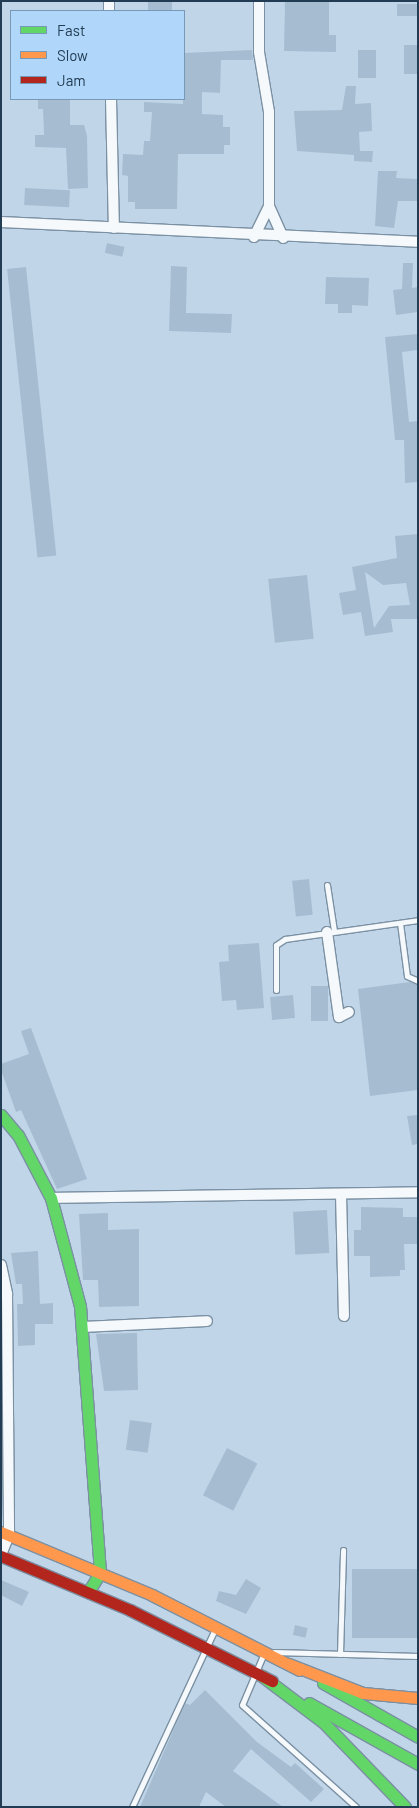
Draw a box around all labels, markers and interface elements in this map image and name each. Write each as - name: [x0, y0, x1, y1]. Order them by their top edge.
- legend: [10, 10, 185, 100]
- text: Fast: [57, 21, 85, 39]
- text: Slow: [57, 46, 88, 64]
- text: Jam: [57, 71, 86, 89]

